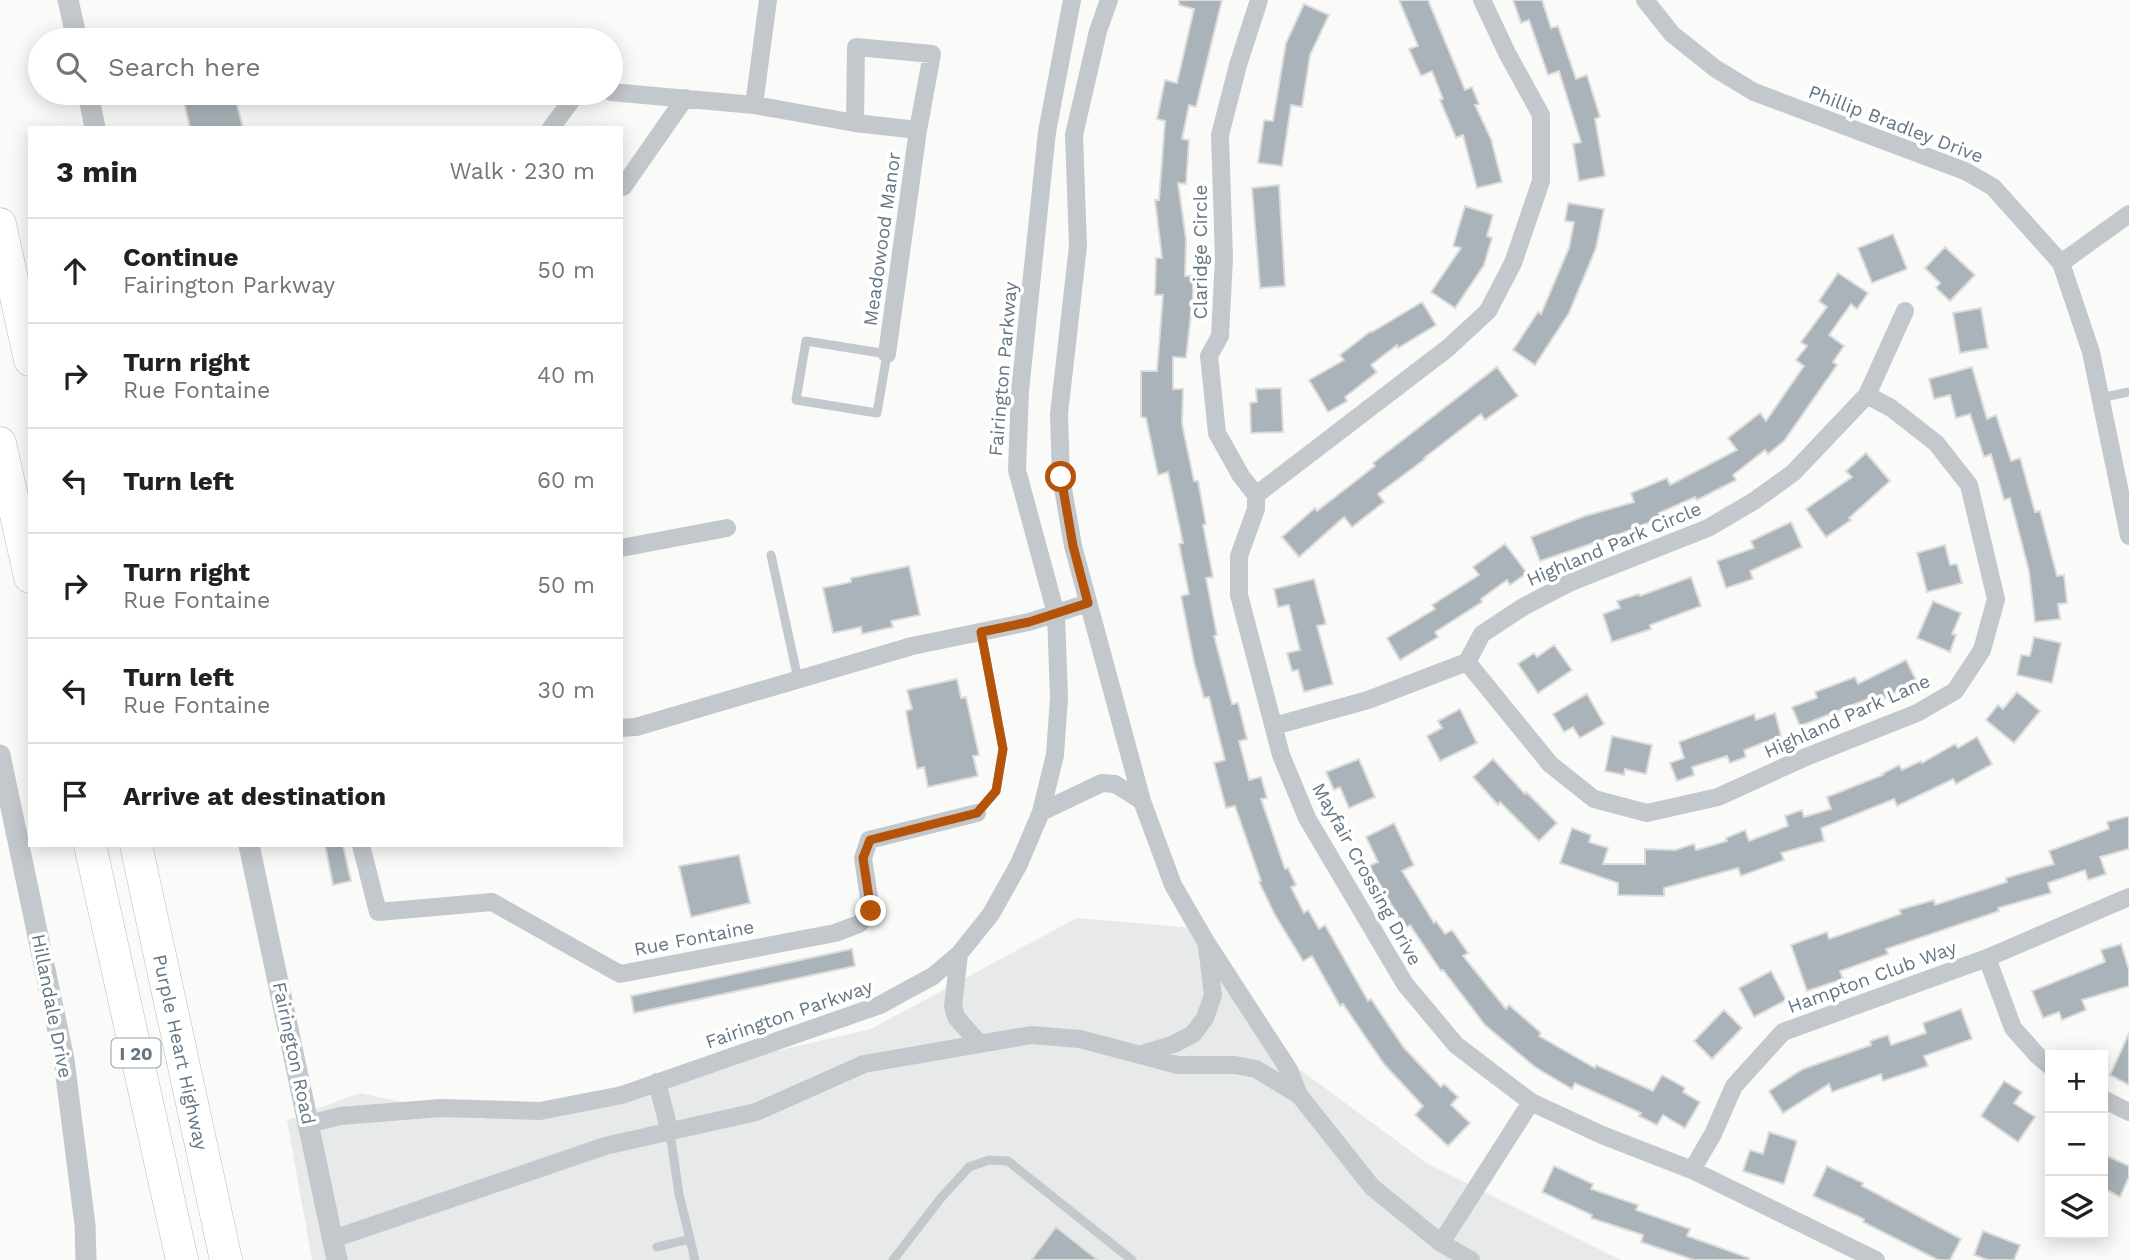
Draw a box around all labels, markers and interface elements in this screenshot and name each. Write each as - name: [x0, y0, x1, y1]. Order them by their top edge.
- search box: [28, 28, 623, 105]
- icon: search: [52, 48, 90, 86]
- text: Search here: [108, 52, 260, 82]
- street label: Phillip Bradley Drive: [1805, 80, 1987, 168]
- street label: Meadowood Manor: [858, 150, 906, 327]
- text: 3 min: [56, 154, 138, 189]
- text: Walk · 230 m: [449, 158, 595, 185]
- street label: Claridge Circle: [1189, 185, 1212, 319]
- text: Continue: [123, 242, 239, 272]
- icon: ahead: [56, 252, 94, 290]
- text: 50 m: [538, 257, 595, 284]
- text: Fairington Parkway: [123, 272, 335, 299]
- street label: Fairington Parkway: [984, 281, 1022, 457]
- text: Turn right: [123, 347, 250, 377]
- icon: right: [56, 357, 94, 395]
- text: 40 m: [537, 362, 595, 389]
- text: Rue Fontaine: [123, 377, 270, 404]
- route start: [1045, 461, 1076, 492]
- icon: left: [56, 462, 94, 500]
- text: Turn left: [123, 466, 234, 496]
- text: 60 m: [537, 467, 595, 494]
- street label: Highland Park Circle: [1523, 497, 1705, 591]
- text: Turn right: [123, 557, 250, 587]
- icon: right: [56, 567, 94, 605]
- text: 50 m: [538, 572, 595, 599]
- text: Rue Fontaine: [123, 587, 270, 614]
- text: Turn left: [123, 662, 234, 692]
- street label: Highland Park Lane: [1760, 669, 1934, 763]
- icon: left: [56, 672, 94, 710]
- text: 30 m: [538, 677, 595, 704]
- text: Rue Fontaine: [123, 692, 270, 719]
- icon: arrive: [56, 777, 94, 815]
- street label: Mayfair Crossing Drive: [1307, 779, 1427, 969]
- text: Arrive at destination: [123, 781, 386, 811]
- route end: [855, 895, 886, 926]
- street label: Rue Fontaine: [632, 915, 756, 961]
- street label: Hillandale Drive: [27, 932, 77, 1080]
- street label: Hampton Club Way: [1784, 936, 1960, 1018]
- street label: Purple Heart Highway: [149, 952, 213, 1152]
- street label: Fairington Parkway: [702, 975, 876, 1053]
- street label: Fairington Road: [268, 980, 320, 1126]
- road number: I 20: [111, 1038, 160, 1068]
- map controls: [2045, 1050, 2108, 1239]
- button: +: [2045, 1050, 2108, 1113]
- button: −: [2045, 1113, 2108, 1176]
- button: layers: [2045, 1176, 2108, 1239]

